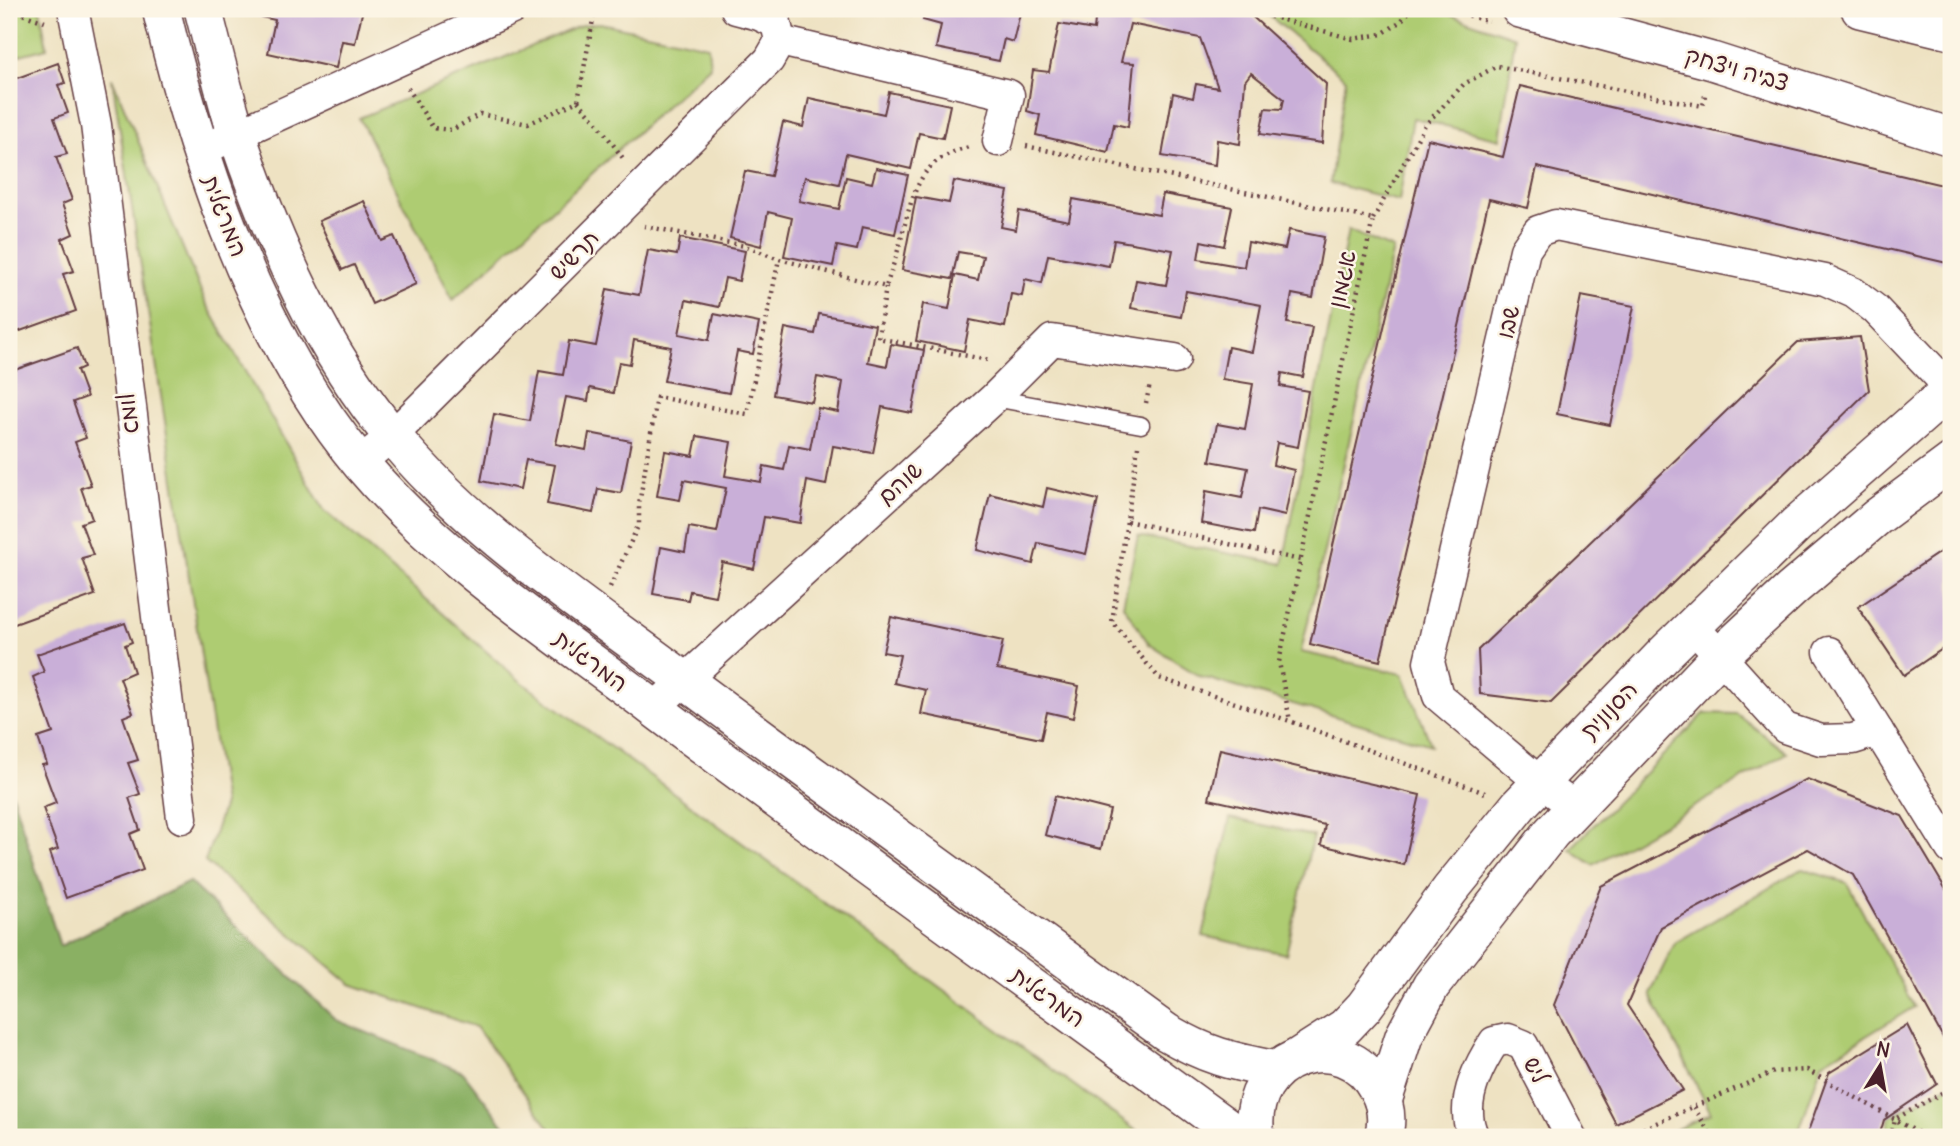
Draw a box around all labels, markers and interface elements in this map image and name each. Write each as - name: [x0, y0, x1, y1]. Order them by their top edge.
- street label: צביה ויצחק: [1682, 40, 1792, 97]
- street label: המרגלית: [196, 170, 254, 261]
- street label: תרשיש: [542, 223, 605, 286]
- street label: אגמון: [1321, 247, 1363, 311]
- street label: שבו: [1490, 303, 1525, 341]
- street label: כמון: [114, 391, 148, 435]
- street label: שוהם: [871, 455, 928, 510]
- street label: המרגלית: [548, 623, 634, 698]
- street label: הסנונית: [1574, 675, 1643, 745]
- street label: המרגלית: [1005, 959, 1091, 1033]
- north arrow: [1844, 1030, 1914, 1100]
- text: N: [1875, 1036, 1892, 1062]
- street label: ליש: [1518, 1051, 1556, 1089]

